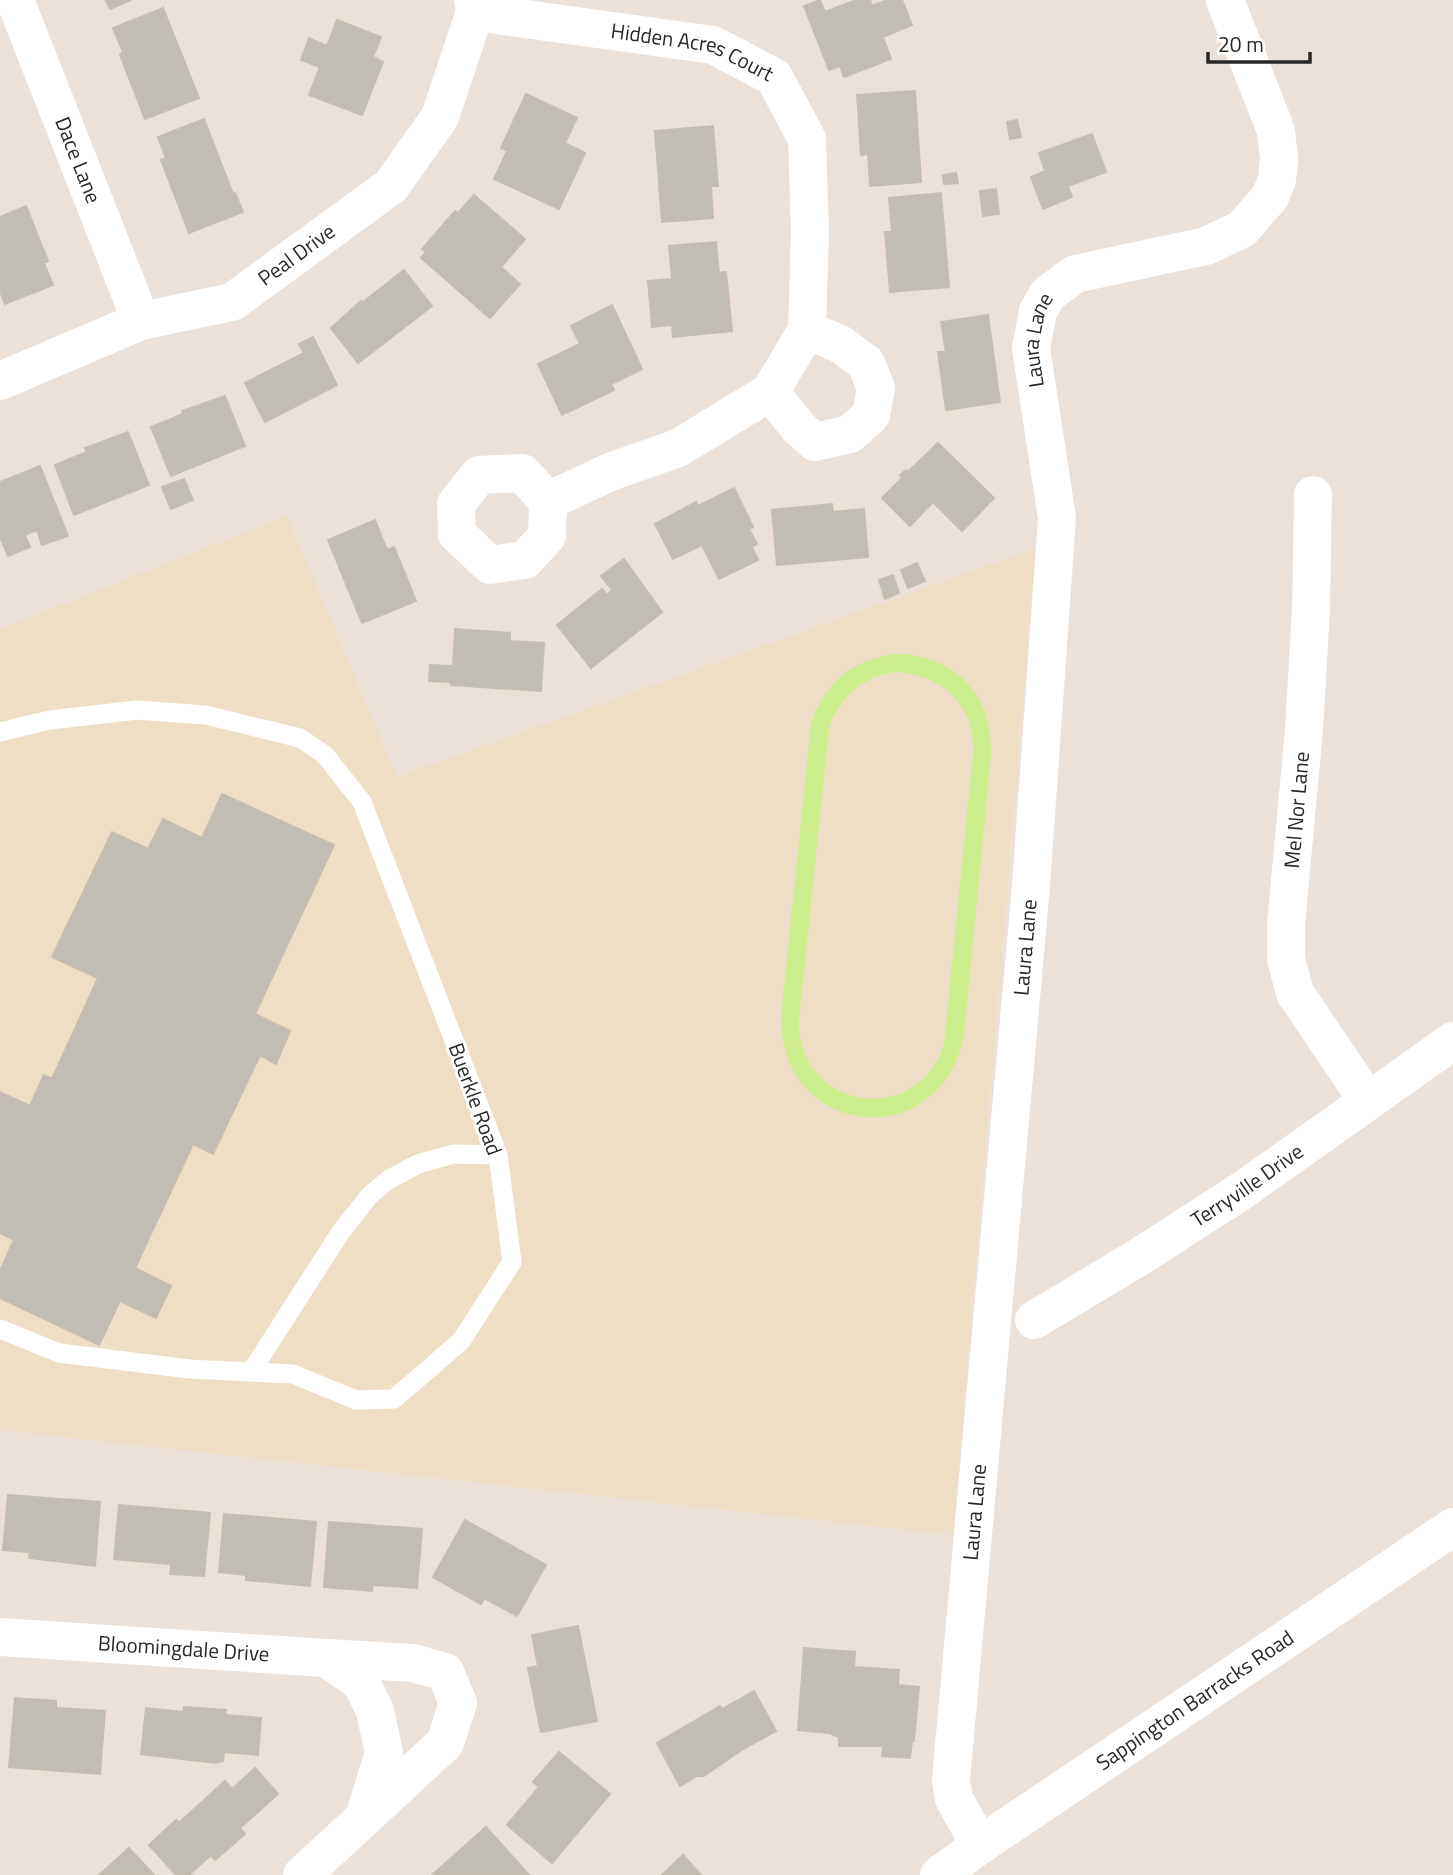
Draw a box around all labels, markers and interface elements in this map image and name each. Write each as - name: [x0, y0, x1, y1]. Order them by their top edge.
- street label: Hidden Acres Court: [609, 14, 780, 89]
- scale bar: [1208, 21, 1310, 65]
- text: 20 m: [1218, 28, 1264, 60]
- street label: Dace Lane: [47, 112, 110, 208]
- street label: Peal Drive: [251, 215, 341, 293]
- street label: Laura Lane: [1014, 286, 1061, 390]
- street label: Mel Nor Lane: [1275, 750, 1317, 870]
- street label: Laura Lane: [1004, 898, 1045, 997]
- street label: Buerkle Road: [441, 1038, 511, 1159]
- street label: Terryville Drive: [1184, 1135, 1309, 1235]
- street label: Laura Lane: [954, 1462, 994, 1562]
- street label: Sappington Barracks Road: [1089, 1621, 1300, 1778]
- street label: Bloomingdale Drive: [97, 1626, 271, 1669]

